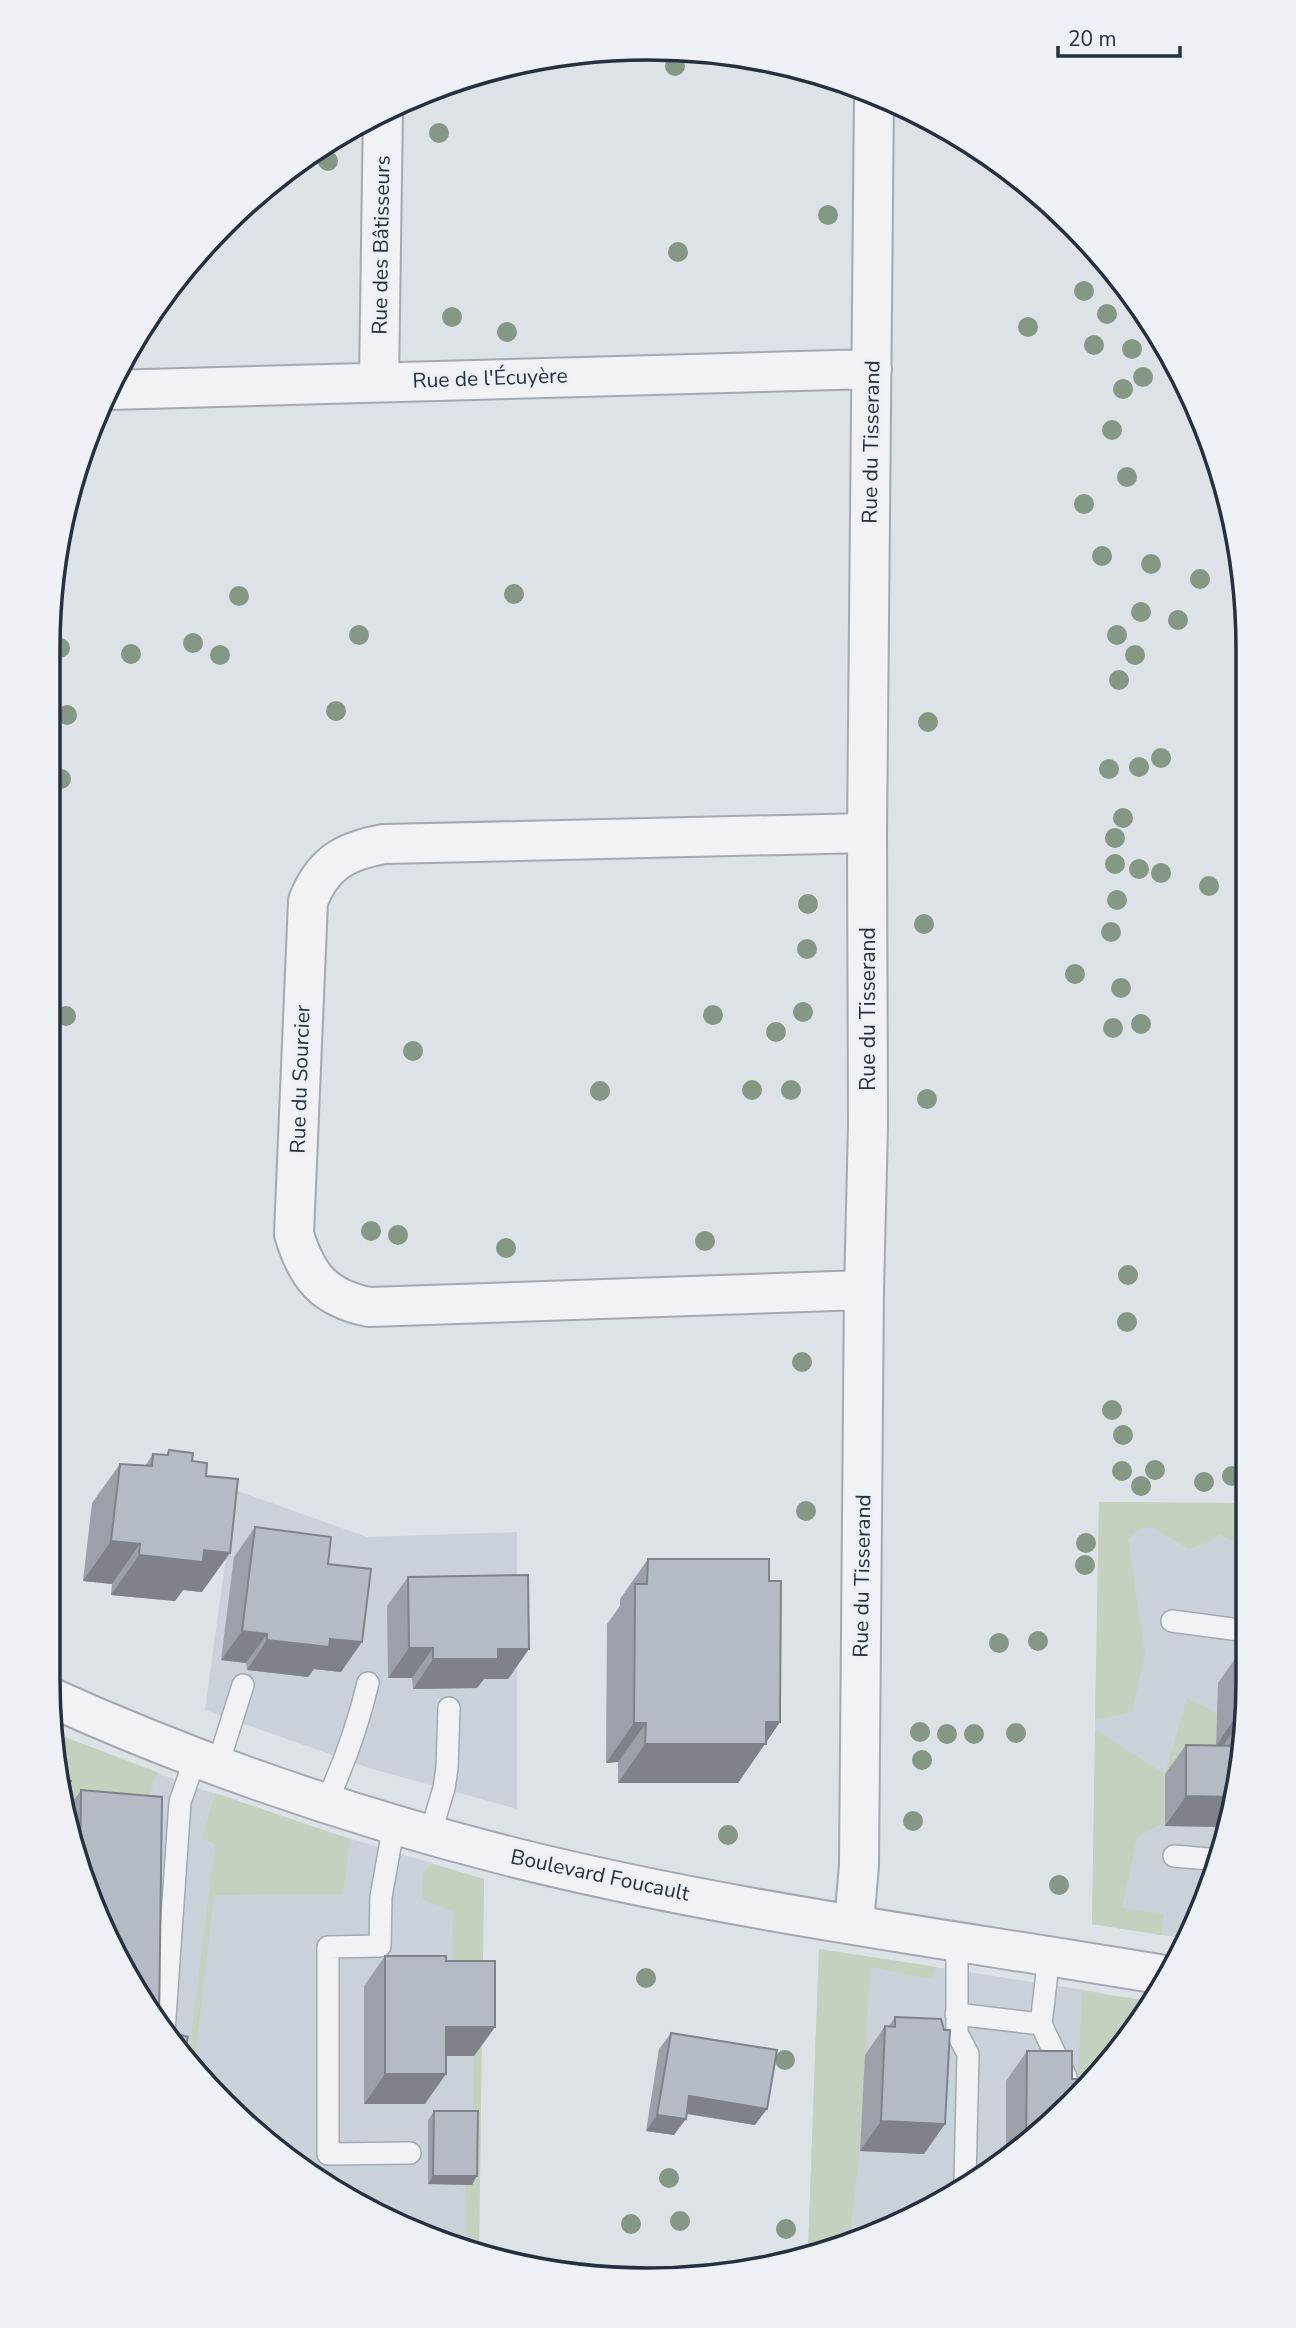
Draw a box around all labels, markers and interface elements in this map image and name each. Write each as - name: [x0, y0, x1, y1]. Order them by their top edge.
- scale bar: [1058, 14, 1180, 58]
- text: 20 m: [1068, 25, 1117, 53]
- street label: Rue des Bâtisseurs: [365, 155, 397, 335]
- street label: Rue du Tisserand: [856, 360, 886, 524]
- street label: Rue de l'Écuyère: [412, 361, 568, 395]
- street label: Rue du Tisserand: [854, 927, 882, 1091]
- street label: Rue du Sourcier: [283, 1004, 317, 1154]
- street label: Rue du Tisserand: [847, 1494, 877, 1658]
- street label: Boulevard Foucault: [508, 1842, 693, 1908]

